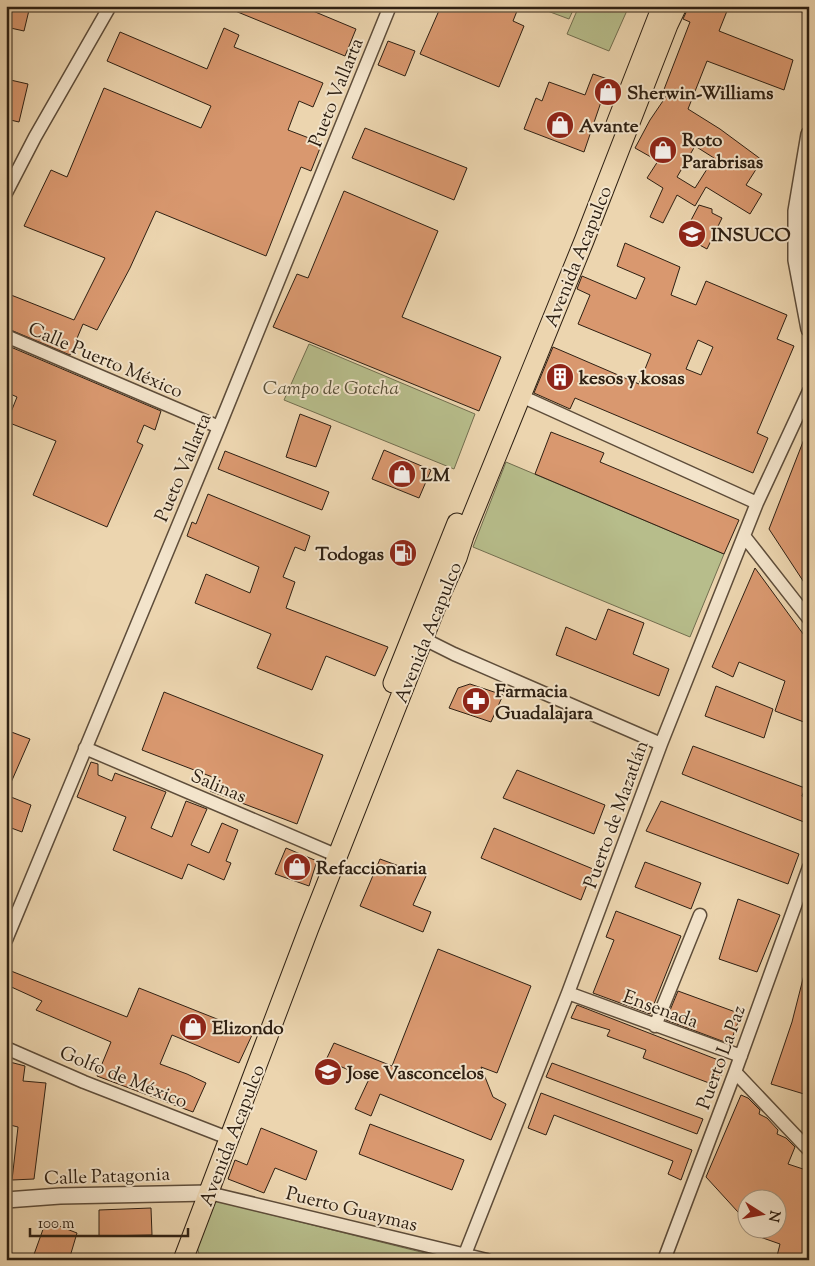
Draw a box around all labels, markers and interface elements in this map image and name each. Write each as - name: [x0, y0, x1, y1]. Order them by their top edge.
- street label: Pueto Vallarta: [303, 34, 372, 152]
- shop icon: Sherwin-Williams: [593, 77, 623, 107]
- place label: Sherwin-Williams: [627, 81, 774, 108]
- shop icon: Avante: [545, 110, 575, 140]
- place label: Avante: [579, 114, 639, 141]
- place label: Roto Parabrisas: [682, 128, 764, 177]
- shop icon: Roto Parabrisas: [648, 135, 678, 165]
- street label: Avenida Acapulco: [539, 182, 620, 332]
- school or university icon: INSUCO: [677, 219, 707, 249]
- place label: INSUCO: [711, 223, 791, 250]
- street label: Calle Puerto México: [23, 316, 187, 406]
- building icon: kesos y kosas: [545, 362, 575, 392]
- place label: kesos y kosas: [578, 366, 685, 393]
- park label: Campo de Gotcha: [263, 376, 399, 403]
- street label: Pueto Vallarta: [149, 409, 219, 526]
- shop icon: LM: [387, 459, 417, 489]
- place label: LM: [421, 463, 450, 490]
- fuel station icon: Todogas: [388, 538, 418, 568]
- place label: Todogas: [315, 542, 385, 569]
- street label: Avenida Acapulco: [389, 558, 470, 708]
- place label: Farmacia Guadalajara: [495, 679, 593, 728]
- pharmacy icon: Farmacia Guadalajara: [461, 686, 491, 716]
- street label: Puerto de Mazatlán: [578, 737, 657, 893]
- street label: Salinas: [186, 763, 250, 811]
- shop icon: Refaccionaria: [282, 852, 312, 882]
- place label: Refaccionaria: [316, 856, 427, 883]
- street label: Ensenada: [619, 984, 702, 1036]
- street label: Puerto La Paz: [691, 1002, 754, 1114]
- shop icon: Elizondo: [178, 1012, 208, 1042]
- place label: Elizondo: [212, 1016, 284, 1043]
- street label: Golfo de México: [55, 1040, 191, 1116]
- school or university icon: Jose Vasconcelos: [313, 1057, 343, 1087]
- street label: Avenida Acapulco: [194, 1061, 273, 1211]
- place label: Jose Vasconcelos: [345, 1061, 485, 1088]
- street label: Calle Patagonia: [44, 1162, 171, 1193]
- street label: Puerto Guaymas: [283, 1181, 420, 1240]
- north arrow: [738, 1188, 788, 1238]
- scale bar: [30, 1206, 188, 1238]
- text: N: [762, 1209, 784, 1223]
- text: 100 m: [38, 1214, 75, 1235]

